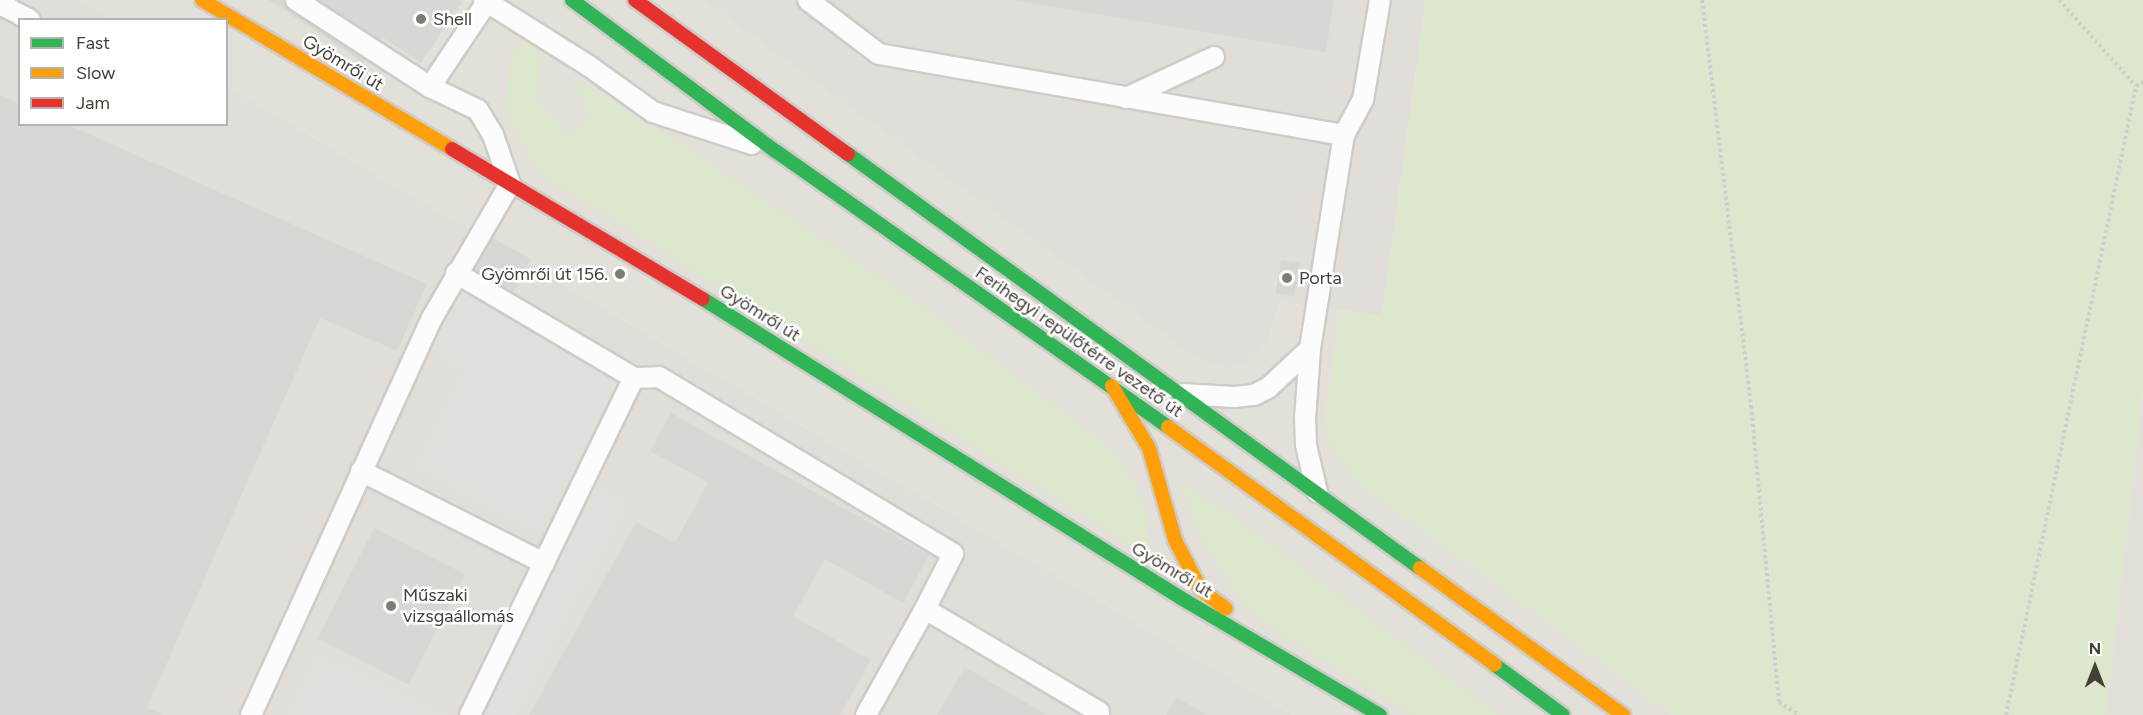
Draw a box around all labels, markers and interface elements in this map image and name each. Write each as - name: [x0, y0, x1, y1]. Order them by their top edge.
- place label: Shell: [433, 8, 472, 30]
- marker: Shell: [414, 12, 428, 26]
- legend: [18, 18, 228, 126]
- street label: Gyömrői út: [299, 30, 387, 96]
- text: Fast: [76, 32, 110, 54]
- text: Slow: [76, 62, 115, 84]
- text: Jam: [76, 92, 110, 114]
- street label: Ferihegyi repülőtérre vezető út: [971, 262, 1187, 422]
- place label: Gyömrői út 156.: [481, 263, 608, 285]
- marker: Gyömrői út 156.: [613, 267, 627, 281]
- place label: Porta: [1299, 267, 1342, 289]
- marker: Porta: [1280, 271, 1294, 285]
- street label: Gyömrői út: [716, 280, 804, 346]
- street label: Gyömrői út: [1128, 537, 1216, 603]
- place label: Műszaki vizsgaállomás: [403, 585, 514, 628]
- marker: Műszaki vizsgaállomás: [384, 599, 398, 613]
- north arrow: [2065, 637, 2125, 697]
- text: N: [2089, 639, 2101, 658]

